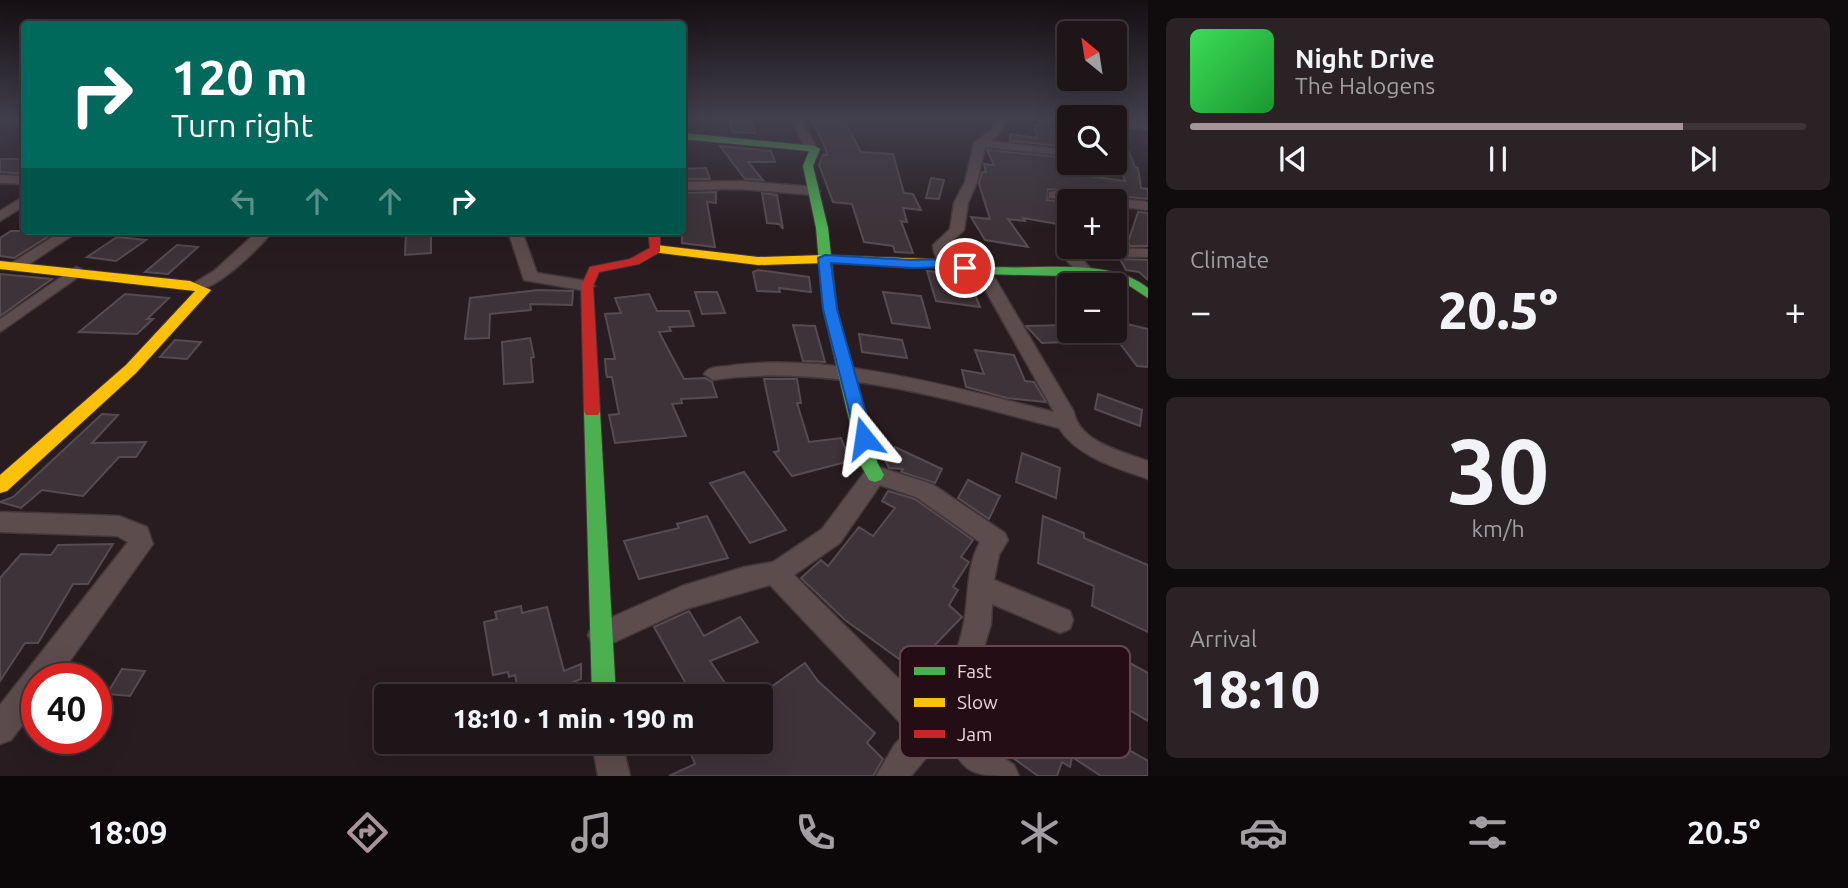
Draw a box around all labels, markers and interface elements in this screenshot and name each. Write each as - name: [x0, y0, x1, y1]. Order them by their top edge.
- north arrow: [1057, 21, 1127, 91]
- map controls: [1057, 21, 1127, 343]
- text: Night Drive: [1295, 44, 1435, 73]
- icon: right: [56, 49, 147, 140]
- text: 120 m: [171, 49, 308, 104]
- text: The Halogens: [1295, 73, 1435, 98]
- button: search: [1057, 105, 1127, 175]
- text: Turn right: [171, 107, 313, 143]
- icon: previous: [1274, 140, 1312, 178]
- icon: pause: [1479, 140, 1517, 178]
- icon: next: [1684, 140, 1722, 178]
- icon: left: [225, 182, 263, 220]
- icon: ahead: [298, 182, 336, 220]
- icon: ahead: [371, 182, 409, 220]
- icon: right: [444, 182, 482, 220]
- button: +: [1057, 189, 1127, 259]
- pin: [935, 238, 995, 298]
- text: Climate: [1190, 247, 1269, 272]
- icon: arrive: [946, 249, 984, 287]
- button: −: [1057, 273, 1127, 343]
- text: 20.5°: [1438, 281, 1558, 339]
- text: −: [1190, 290, 1211, 332]
- text: +: [1785, 290, 1806, 332]
- position arrow: [827, 401, 901, 475]
- text: 30: [1447, 419, 1549, 521]
- text: km/h: [1471, 516, 1525, 541]
- text: Arrival: [1190, 626, 1257, 651]
- legend: [900, 646, 1130, 758]
- text: Fast: [957, 660, 992, 682]
- text: 18:10: [1190, 660, 1320, 718]
- speed limit sign: 40: [21, 663, 112, 754]
- text: Slow: [957, 691, 998, 713]
- text: 18:10 · 1 min · 190 m: [453, 704, 694, 733]
- text: Jam: [957, 723, 993, 745]
- icon: directions: [343, 808, 392, 857]
- icon: music: [567, 808, 616, 857]
- icon: phone: [791, 808, 840, 857]
- icon: climate: [1015, 808, 1064, 857]
- icon: car: [1239, 808, 1288, 857]
- icon: filters: [1463, 808, 1512, 857]
- text: 18:09: [88, 814, 168, 850]
- text: 20.5°: [1687, 814, 1760, 850]

